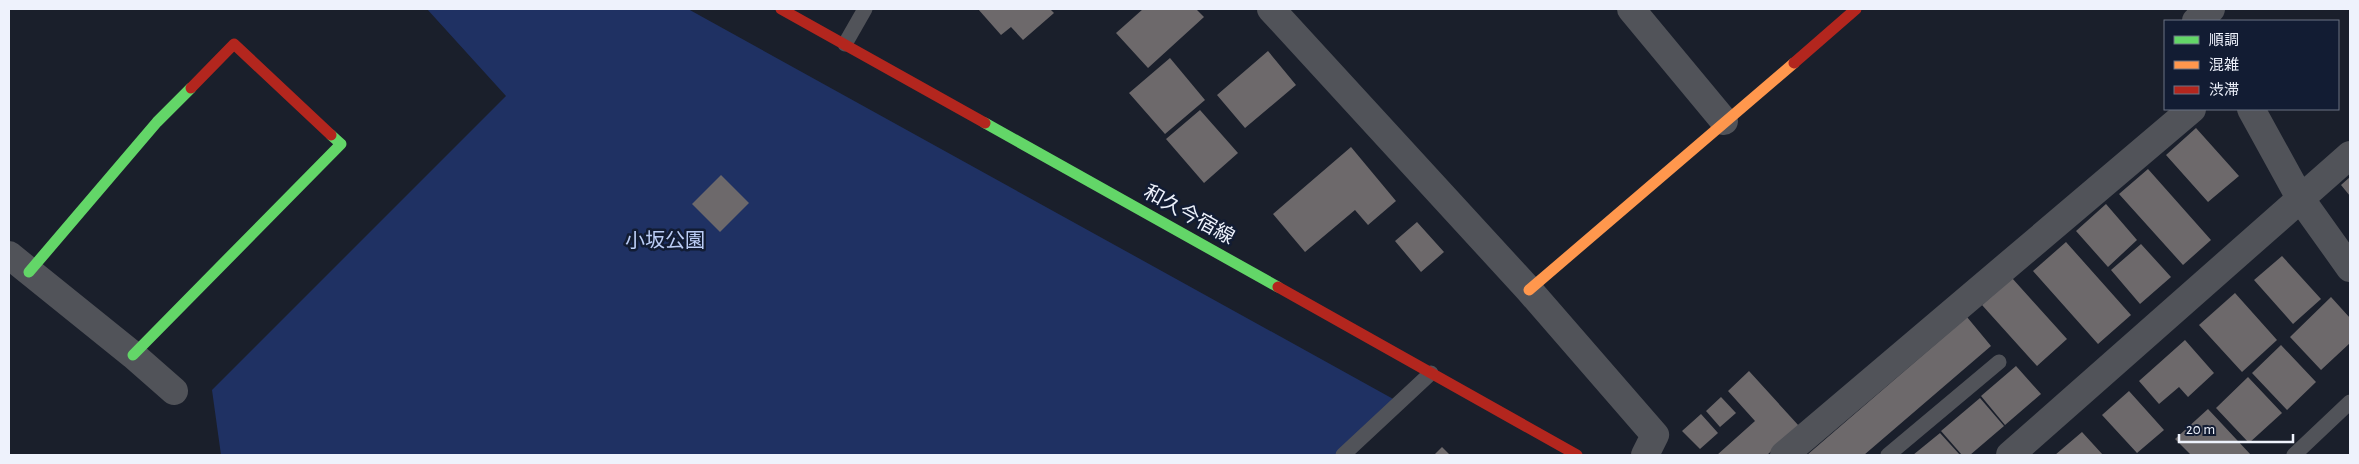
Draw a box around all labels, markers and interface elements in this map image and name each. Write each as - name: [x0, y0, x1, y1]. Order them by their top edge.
- legend: [2164, 20, 2339, 110]
- text: 順調: [2209, 33, 2239, 48]
- text: 混雑: [2209, 57, 2239, 73]
- text: 渋滞: [2209, 82, 2239, 98]
- street label: 和久今宿線: [1140, 180, 1239, 248]
- park label: 小坂公園: [625, 230, 705, 251]
- scale bar: [2179, 412, 2293, 444]
- text: 20 m: [2186, 422, 2215, 437]

